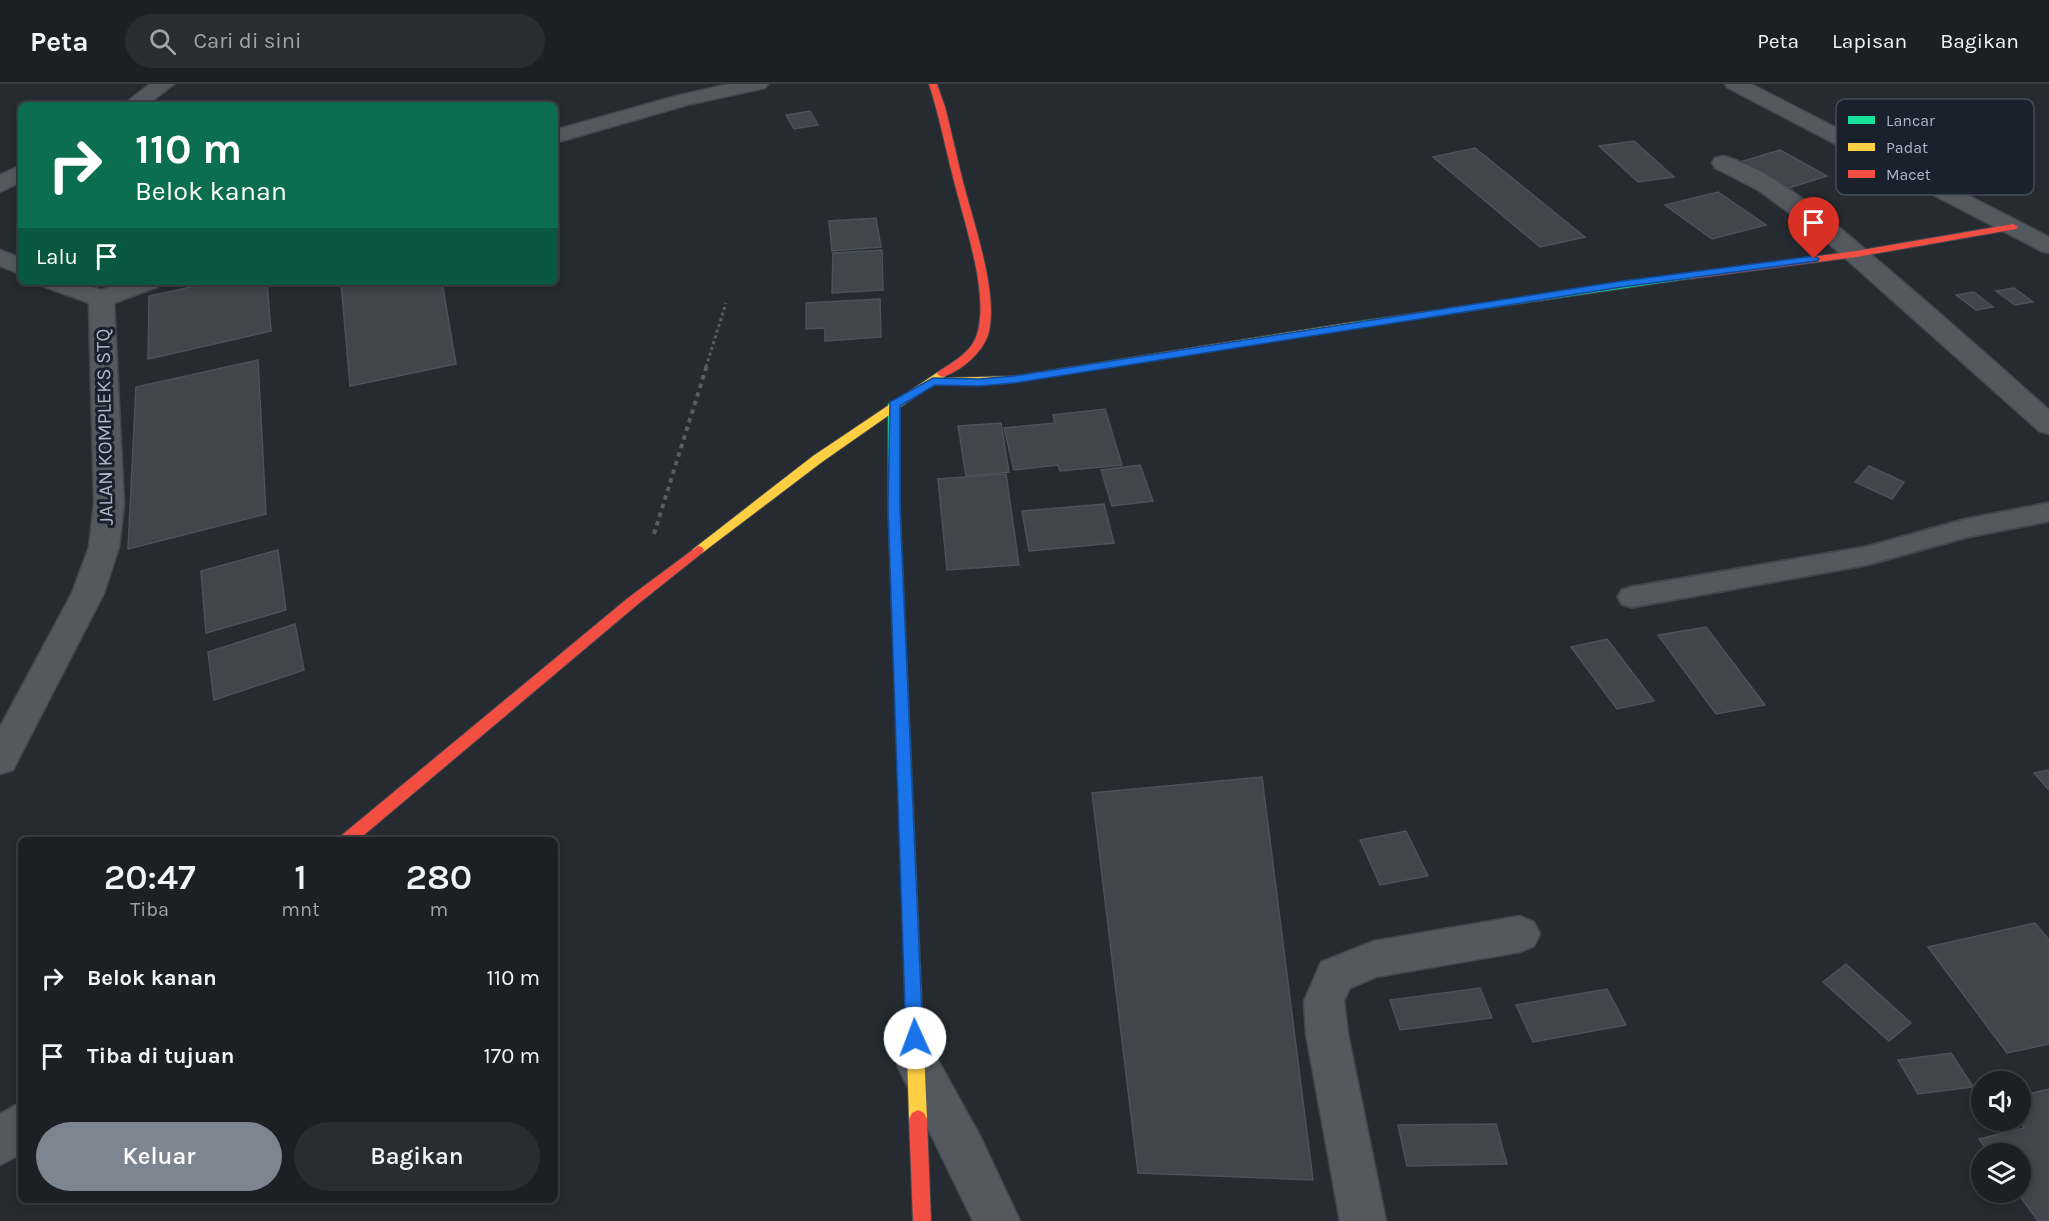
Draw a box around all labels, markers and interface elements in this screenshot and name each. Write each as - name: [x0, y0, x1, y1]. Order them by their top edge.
- search box: [125, 14, 545, 68]
- text: Peta: [30, 25, 89, 58]
- icon: search: [146, 25, 179, 58]
- text: Cari di sini: [194, 28, 302, 54]
- text: Peta: [1757, 29, 1799, 53]
- text: Lapisan: [1832, 29, 1907, 53]
- text: Bagikan: [1940, 29, 2019, 53]
- legend: [1836, 99, 2034, 195]
- text: Lancar: [1886, 111, 1935, 130]
- text: 110 m: [135, 124, 242, 174]
- icon: right: [36, 126, 114, 204]
- text: Padat: [1886, 138, 1928, 157]
- text: Macet: [1886, 165, 1931, 184]
- text: Belok kanan: [135, 175, 287, 207]
- pin: [1788, 197, 1839, 259]
- icon: arrive: [1797, 206, 1830, 239]
- icon: arrive: [90, 240, 123, 273]
- text: Lalu: [36, 244, 78, 270]
- street label: JALAN KOMPLEKS STQ: [91, 328, 118, 525]
- text: 20:47: [104, 856, 196, 898]
- text: 1: [294, 856, 307, 898]
- text: 280: [405, 856, 472, 898]
- text: Tiba: [130, 898, 169, 921]
- text: mnt: [281, 898, 320, 921]
- text: m: [429, 898, 448, 921]
- icon: right: [36, 962, 69, 995]
- text: Belok kanan: [87, 965, 217, 991]
- text: 110 m: [487, 965, 540, 991]
- position arrow: [883, 1006, 947, 1070]
- icon: arrive: [36, 1040, 69, 1073]
- text: Tiba di tujuan: [87, 1043, 234, 1069]
- text: 170 m: [484, 1043, 540, 1069]
- map controls: [1971, 1071, 2031, 1203]
- button: sound: [1971, 1071, 2031, 1131]
- button: Keluar: [36, 1122, 282, 1191]
- button: Bagikan: [294, 1122, 540, 1191]
- button: layers: [1971, 1143, 2031, 1203]

